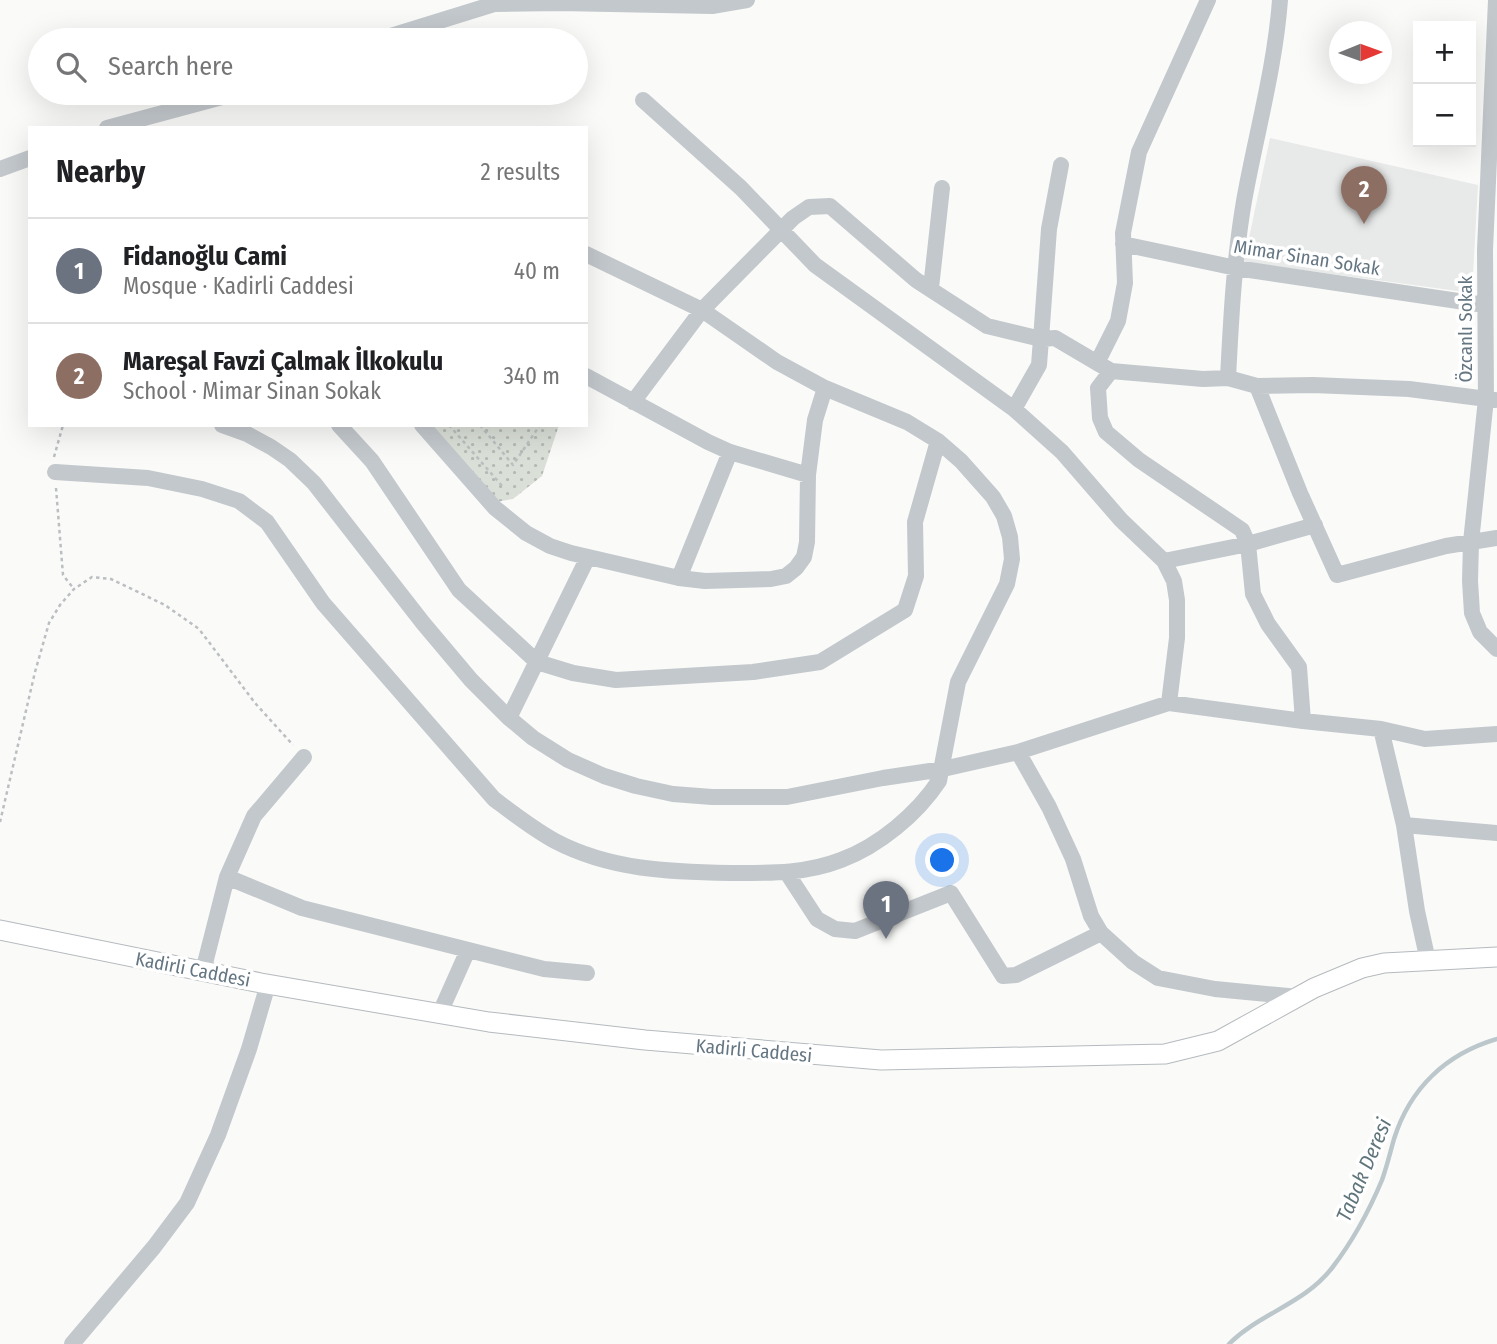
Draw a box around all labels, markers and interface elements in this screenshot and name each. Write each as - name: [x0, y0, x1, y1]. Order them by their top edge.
- north arrow: [1329, 21, 1392, 84]
- map controls: [1413, 21, 1476, 147]
- button: +: [1413, 21, 1476, 84]
- search box: [28, 28, 588, 105]
- icon: search: [52, 48, 90, 86]
- text: Search here: [108, 51, 233, 82]
- button: −: [1413, 84, 1476, 147]
- text: Nearby: [56, 154, 145, 190]
- text: 2 results: [480, 158, 560, 186]
- pin: 2: [1341, 166, 1387, 224]
- street label: Mimar Sinan Sokak: [1232, 235, 1382, 280]
- text: Fidanoğlu Cami: [123, 241, 287, 272]
- text: 1: [74, 257, 84, 285]
- text: 40 m: [514, 257, 560, 285]
- text: Mosque · Kadirli Caddesi: [123, 272, 354, 300]
- street label: Özcanlı Sokak: [1454, 275, 1477, 382]
- text: Mareşal Favzi Çalmak İlkokulu: [123, 346, 443, 377]
- text: 2: [74, 362, 84, 390]
- text: 340 m: [504, 362, 560, 390]
- text: School · Mimar Sinan Sokak: [123, 377, 381, 405]
- your location: [925, 843, 959, 877]
- pin: 1: [863, 881, 909, 939]
- street label: Kadirli Caddesi: [134, 947, 252, 992]
- street label: Kadirli Caddesi: [695, 1034, 813, 1067]
- water label: Tabak Deresi: [1331, 1114, 1398, 1226]

